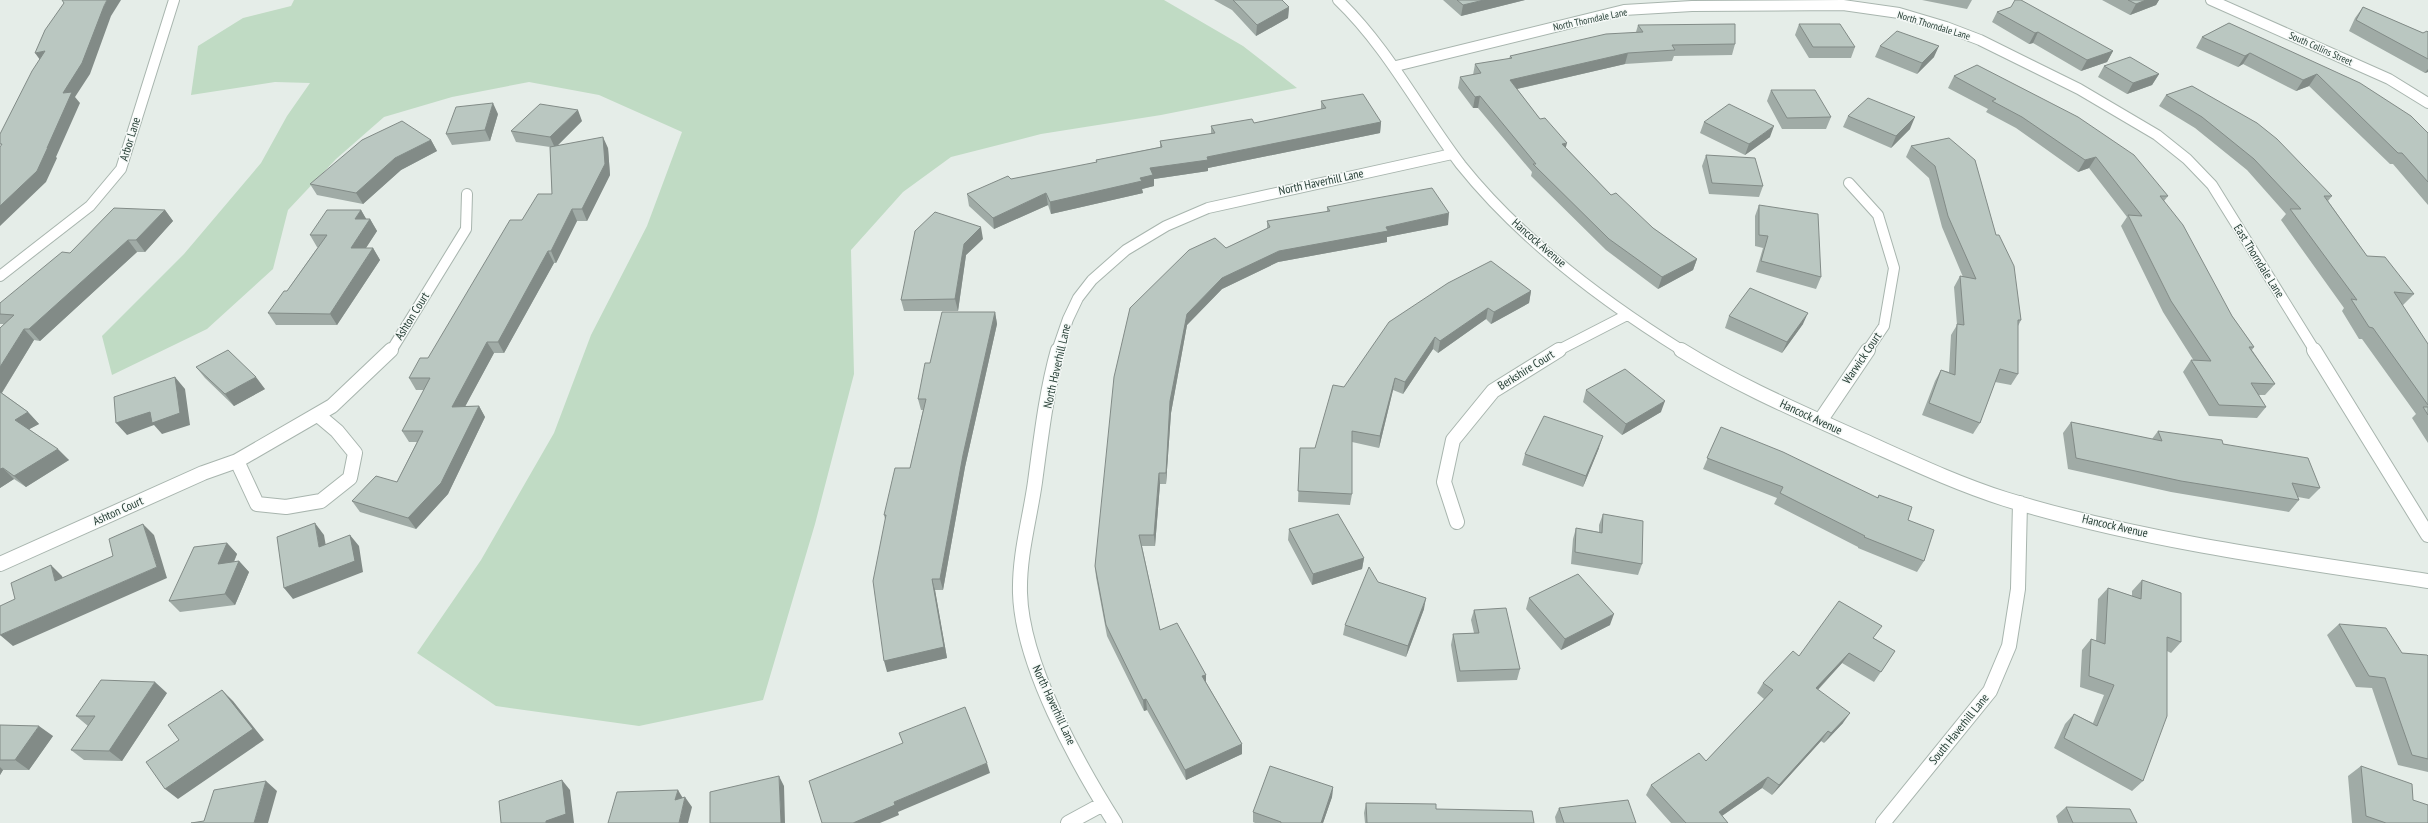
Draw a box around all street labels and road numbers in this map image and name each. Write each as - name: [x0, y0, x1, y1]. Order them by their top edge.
- street label: North Thorndale Lane: [1552, 5, 1628, 34]
- street label: North Thorndale Lane: [1896, 8, 1972, 43]
- street label: South Collins Street: [2287, 29, 2355, 68]
- street label: Arbor Lane: [116, 115, 143, 163]
- street label: North Haverhill Lane: [1277, 165, 1365, 198]
- street label: Hancock Avenue: [1509, 215, 1570, 270]
- street label: East Thorndale Lane: [2231, 221, 2288, 300]
- street label: Ashton Court: [391, 288, 433, 342]
- street label: North Haverhill Lane: [1039, 322, 1074, 410]
- street label: Warwick Court: [1839, 328, 1885, 386]
- street label: Berkshire Court: [1495, 346, 1557, 393]
- street label: Hancock Avenue: [1778, 396, 1845, 438]
- street label: Ashton Court: [90, 492, 146, 528]
- street label: Hancock Avenue: [2081, 511, 2149, 540]
- street label: North Haverhill Lane: [1029, 662, 1080, 747]
- street label: South Haverhill Lane: [1926, 690, 1992, 767]

